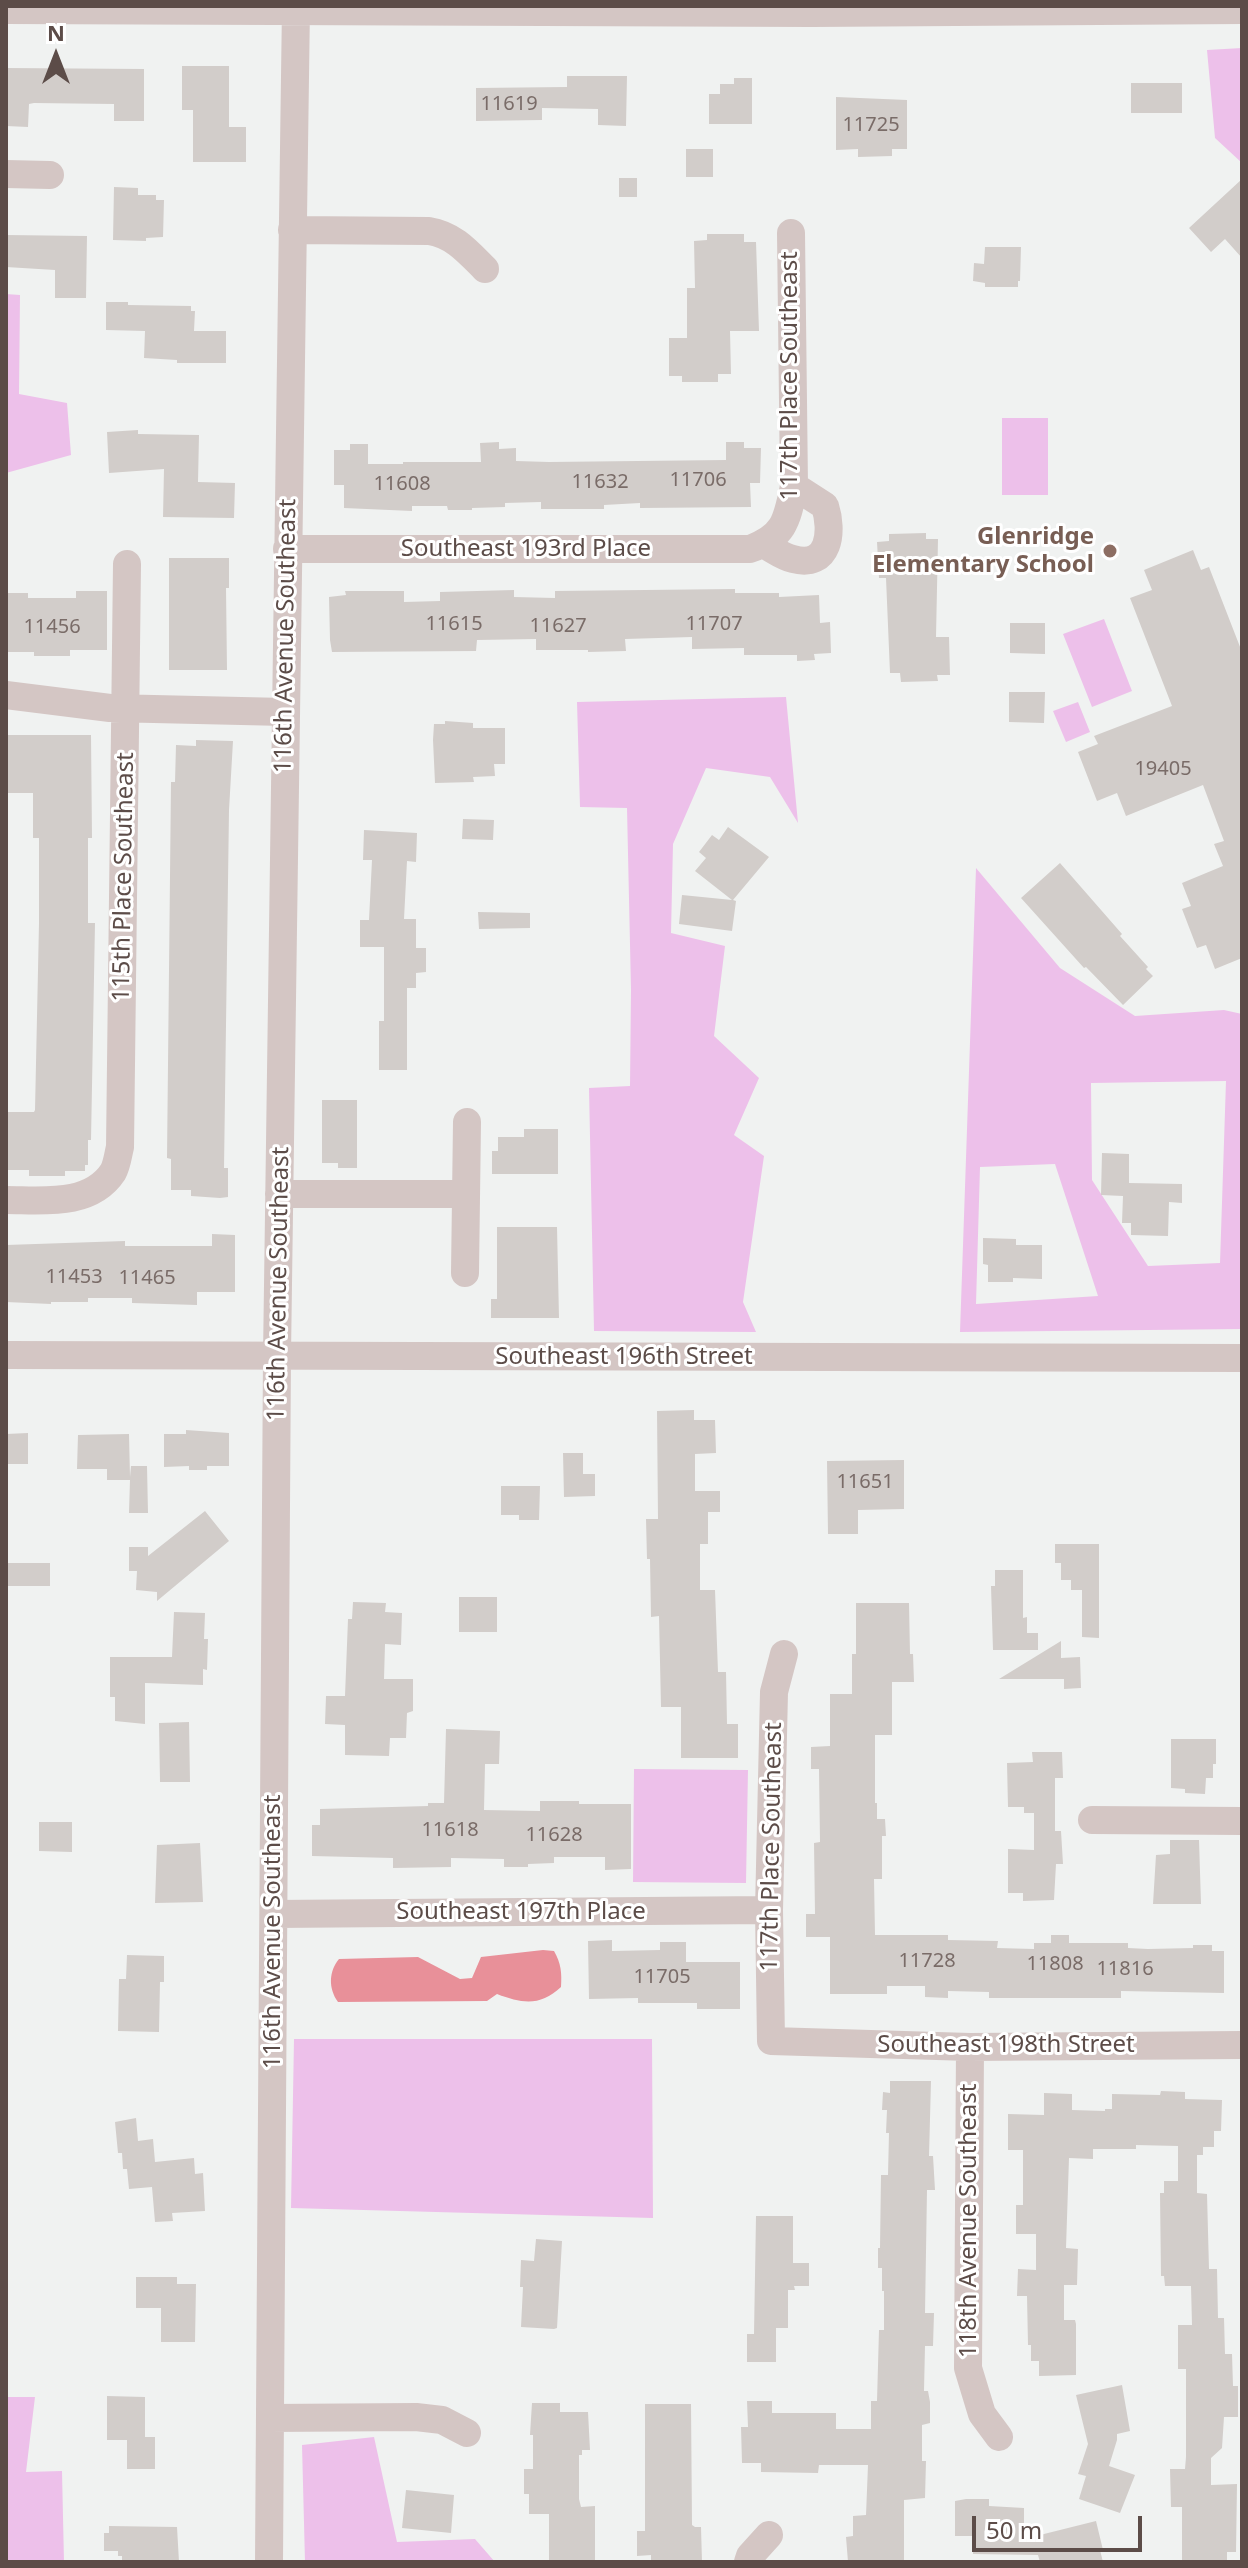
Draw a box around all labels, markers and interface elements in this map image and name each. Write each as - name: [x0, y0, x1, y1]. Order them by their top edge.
- north arrow: [16, 16, 96, 96]
- text: N: [47, 17, 65, 47]
- house number: 11619: [480, 92, 538, 116]
- house number: 11725: [842, 113, 900, 137]
- street label: 117th Place Southeast: [776, 251, 804, 501]
- house number: 11706: [669, 468, 727, 492]
- house number: 11632: [571, 470, 629, 494]
- house number: 11608: [373, 472, 431, 496]
- street label: 116th Avenue Southeast: [269, 498, 303, 774]
- place label: Glenridge Elementary School: [872, 523, 1094, 579]
- street label: Southeast 193rd Place: [401, 535, 651, 563]
- marker: Glenridge Elementary School: [1101, 542, 1119, 560]
- house number: 11615: [425, 612, 483, 636]
- house number: 11707: [685, 612, 743, 636]
- house number: 11627: [529, 614, 587, 638]
- house number: 11456: [23, 615, 81, 639]
- street label: 115th Place Southeast: [107, 752, 141, 1002]
- house number: 19405: [1134, 757, 1192, 781]
- street label: 116th Avenue Southeast: [262, 1146, 296, 1422]
- house number: 11453: [45, 1265, 103, 1289]
- house number: 11465: [118, 1266, 176, 1290]
- street label: Southeast 196th Street: [495, 1343, 753, 1371]
- house number: 11651: [836, 1470, 894, 1494]
- street label: 117th Place Southeast: [755, 1722, 789, 1972]
- street label: 116th Avenue Southeast: [259, 1795, 287, 2069]
- house number: 11618: [421, 1818, 479, 1842]
- house number: 11628: [525, 1823, 583, 1847]
- street label: Southeast 197th Place: [396, 1898, 646, 1926]
- house number: 11728: [898, 1949, 956, 1973]
- house number: 11808: [1026, 1952, 1084, 1976]
- house number: 11816: [1096, 1957, 1154, 1981]
- house number: 11705: [633, 1965, 691, 1989]
- street label: Southeast 198th Street: [877, 2031, 1135, 2059]
- street label: 118th Avenue Southeast: [955, 2084, 983, 2358]
- scale bar: [976, 2500, 1146, 2550]
- text: 50 m: [986, 2513, 1042, 2546]

